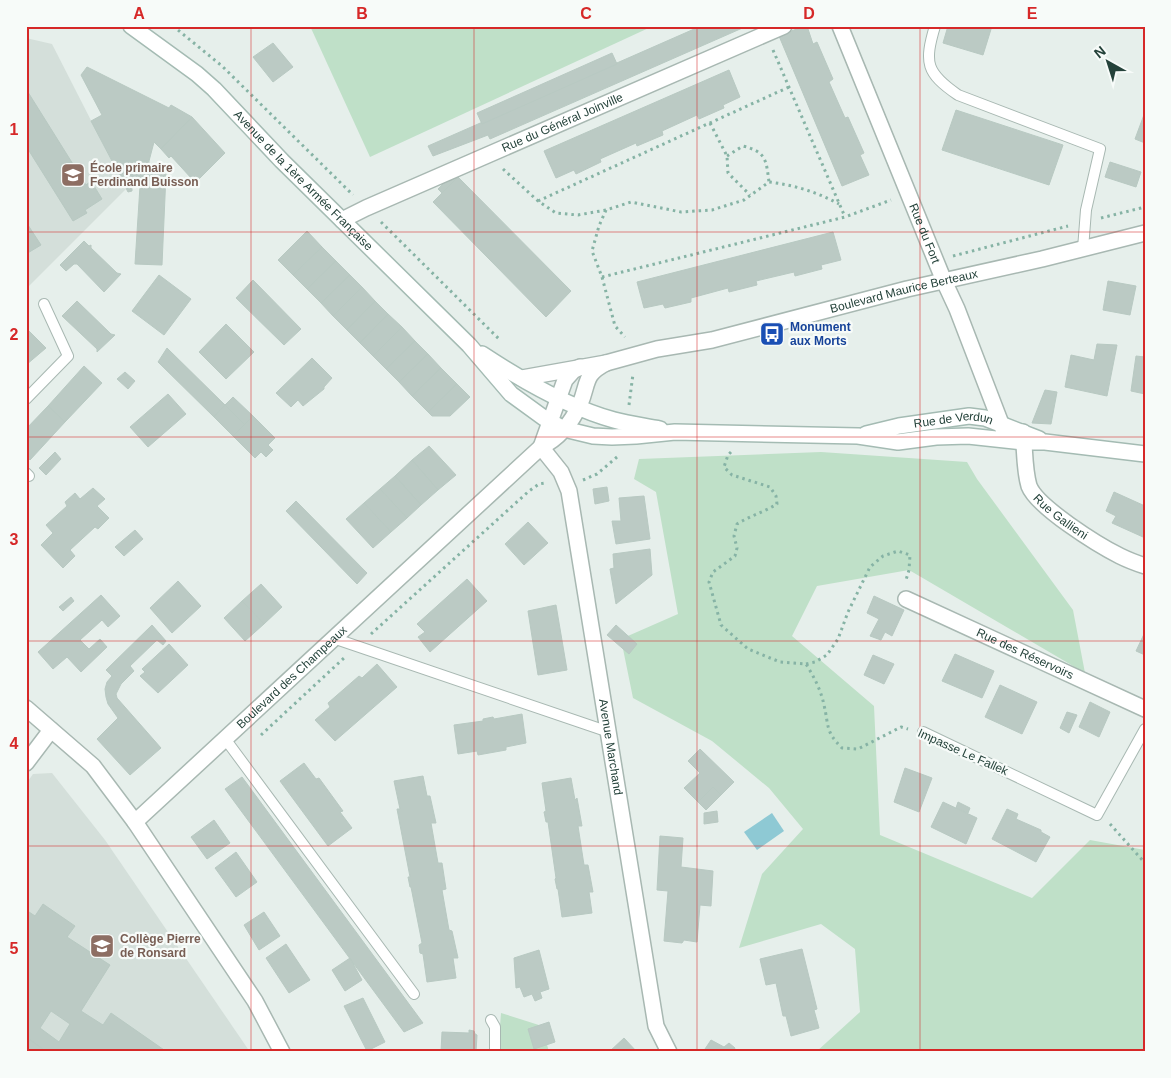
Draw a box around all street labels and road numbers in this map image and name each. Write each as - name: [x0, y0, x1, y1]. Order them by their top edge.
- street label: Rue du Général Joinville: [500, 90, 625, 155]
- street label: Avenue de la 1ère Armée Française: [231, 107, 376, 253]
- street label: Rue du Fort: [906, 201, 943, 266]
- street label: Boulevard Maurice Berteaux: [828, 266, 979, 316]
- street label: Rue de Verdun: [913, 409, 995, 431]
- street label: Rue Gallieni: [1030, 491, 1090, 542]
- street label: Boulevard des Champeaux: [234, 623, 350, 732]
- street label: Rue des Réservoirs: [974, 625, 1076, 682]
- street label: Avenue Marchand: [596, 698, 625, 796]
- street label: Impasse Le Fallek: [916, 726, 1011, 779]

